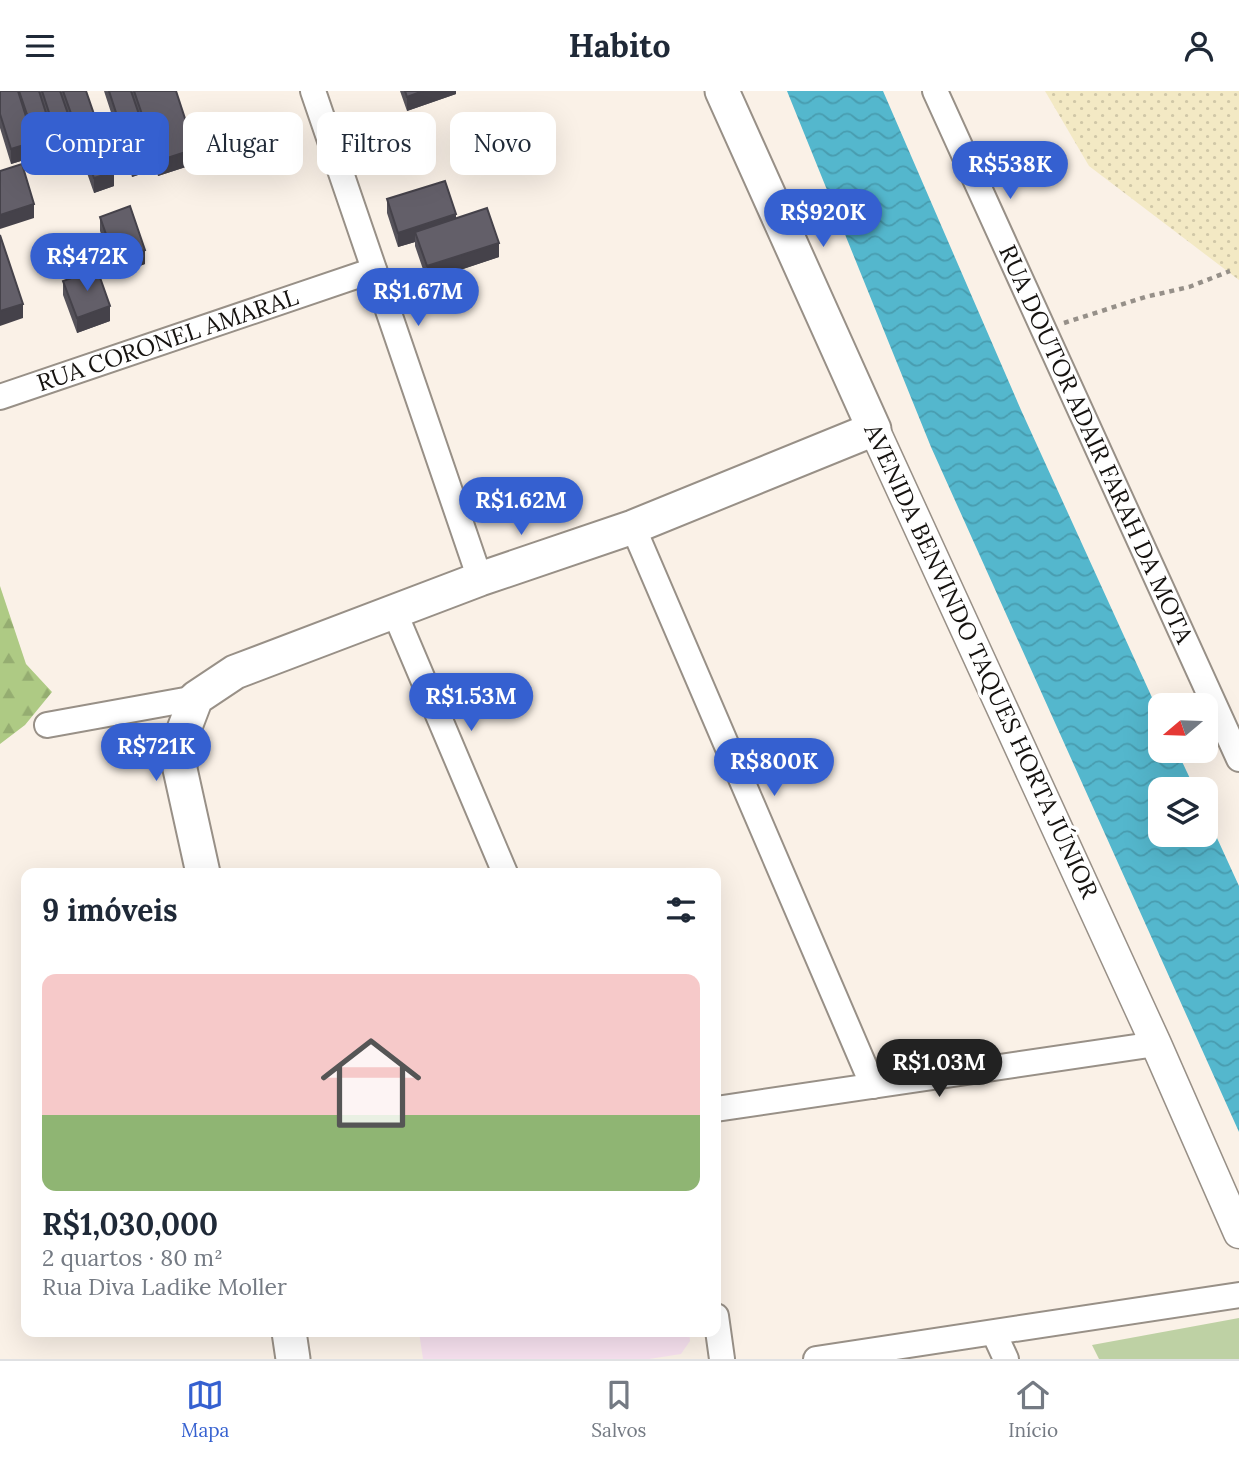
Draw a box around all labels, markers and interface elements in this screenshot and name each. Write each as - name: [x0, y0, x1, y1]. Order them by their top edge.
- text: Habito: [568, 25, 671, 66]
- icon: menu: [21, 27, 59, 65]
- icon: person: [1180, 27, 1218, 65]
- chip: Comprar: [21, 112, 169, 175]
- chip: Alugar: [183, 112, 303, 175]
- chip: Filtros: [317, 112, 436, 175]
- chip: Novo: [450, 112, 556, 175]
- pin: R$538K: [953, 141, 1067, 201]
- text: R$538K: [968, 149, 1052, 178]
- pin: R$920K: [766, 190, 880, 249]
- text: R$920K: [780, 197, 866, 226]
- pin: R$472K: [30, 233, 144, 293]
- street label: RUA DOUTOR ADAIR FARAH DA MOTA: [992, 240, 1201, 649]
- text: R$472K: [46, 241, 128, 270]
- pin: R$1.67M: [353, 268, 483, 328]
- text: R$1.67M: [373, 276, 463, 305]
- street label: RUA CORONEL AMARAL: [33, 281, 302, 398]
- street label: AVENIDA BENVINDO TAQUES HORTA JÚNIOR: [857, 418, 1106, 904]
- pin: R$1.62M: [456, 477, 586, 537]
- text: R$1.62M: [475, 485, 567, 514]
- pin: R$1.53M: [406, 673, 536, 733]
- text: R$1.53M: [425, 681, 517, 710]
- north arrow: [1148, 693, 1218, 763]
- map controls: [1148, 693, 1218, 847]
- pin: R$721K: [99, 723, 213, 783]
- text: R$721K: [117, 731, 195, 760]
- pin: R$800K: [717, 739, 831, 798]
- text: R$800K: [730, 746, 818, 775]
- button: layers: [1148, 777, 1218, 847]
- text: 9 imóveis: [42, 891, 178, 929]
- icon: filters: [662, 891, 700, 929]
- icon: home: [308, 1020, 434, 1146]
- pin: R$1.03M: [874, 1039, 1004, 1099]
- text: R$1.03M: [892, 1047, 986, 1076]
- text: R$1,030,000: [42, 1205, 218, 1243]
- text: 2 quartos · 80 m²: [42, 1243, 223, 1272]
- text: Rua Diva Ladike Moller: [42, 1272, 287, 1301]
- tab: Mapa: [181, 1376, 229, 1442]
- tab: Salvos: [591, 1376, 646, 1442]
- tab: Início: [1008, 1376, 1058, 1442]

